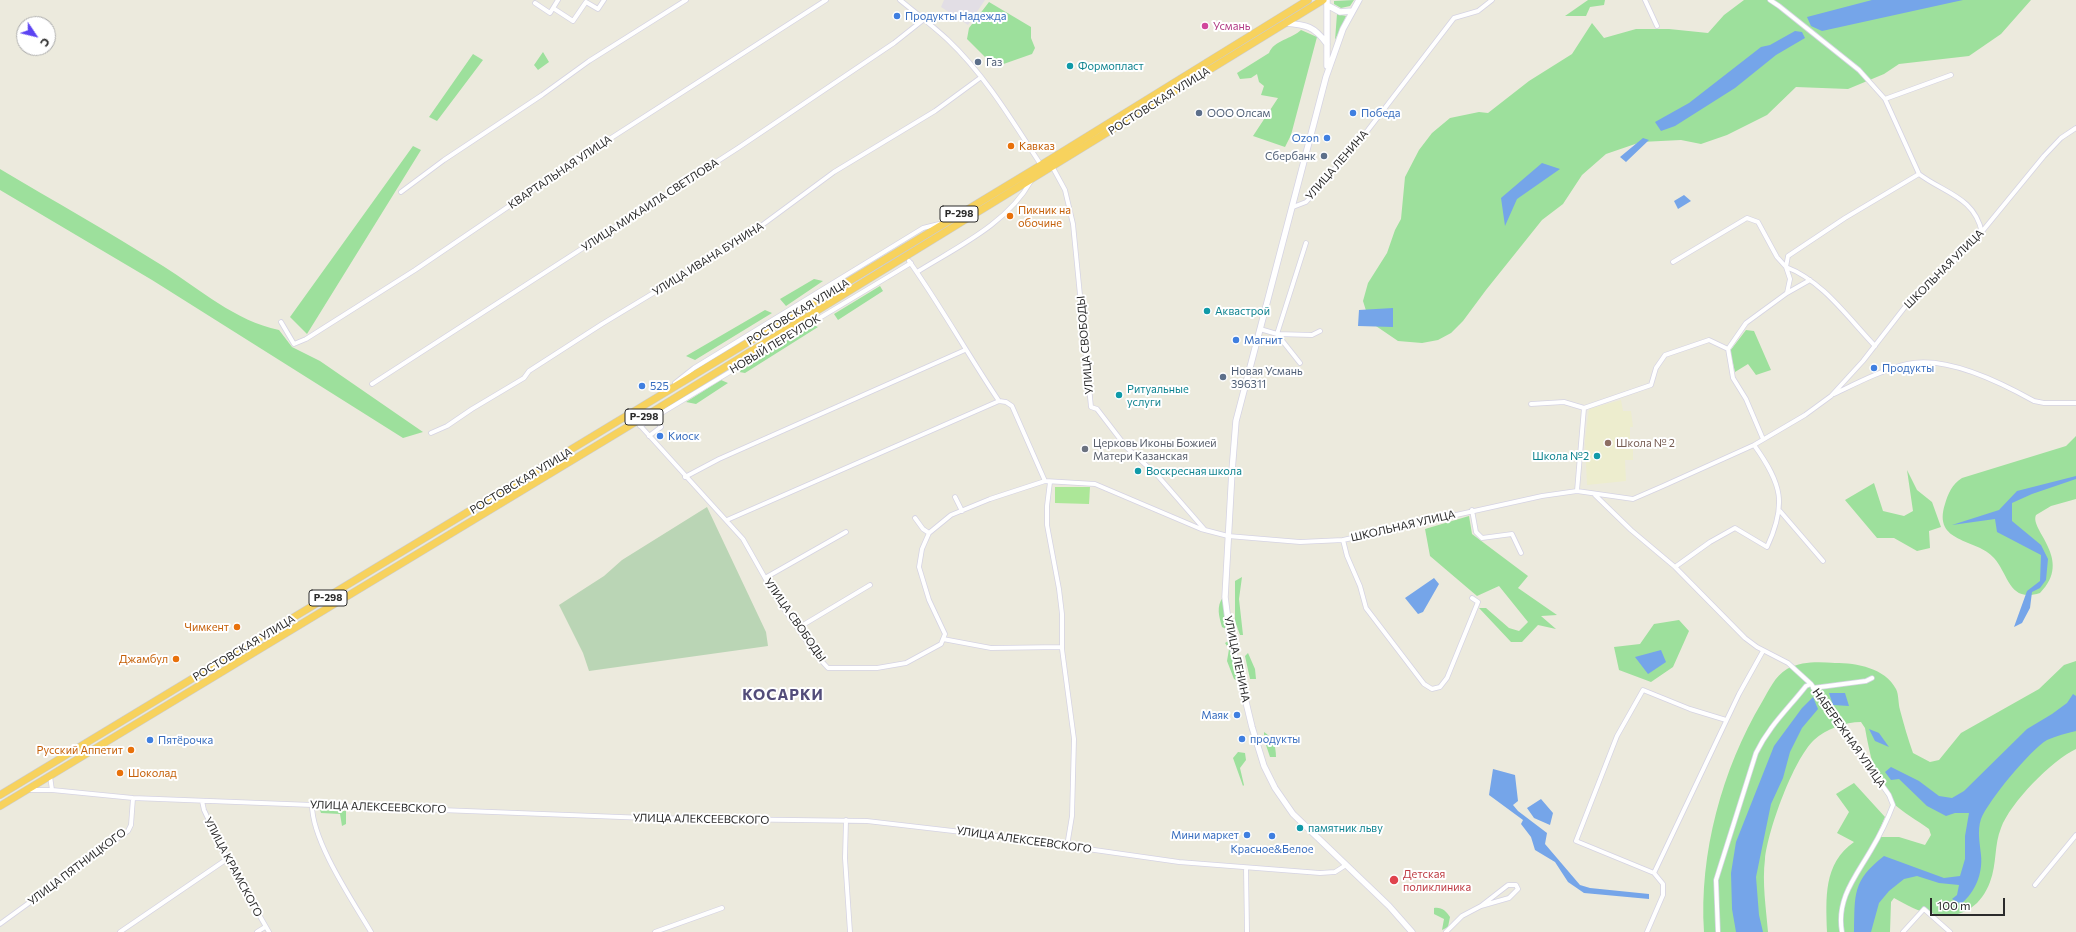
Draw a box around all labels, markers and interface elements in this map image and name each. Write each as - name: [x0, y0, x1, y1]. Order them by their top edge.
- place label: Продукты Надежда: [905, 9, 1006, 23]
- marker: Продукты Надежда: [892, 11, 902, 21]
- north arrow: [16, 16, 56, 56]
- place label: Усмань: [1213, 19, 1250, 33]
- marker: Усмань: [1200, 21, 1210, 31]
- text: С: [38, 36, 53, 49]
- place label: Газ: [986, 55, 1002, 69]
- marker: Газ: [973, 57, 983, 67]
- place label: Формопласт: [1078, 59, 1144, 73]
- marker: Формопласт: [1065, 61, 1075, 71]
- street label: РОСТОВСКАЯ УЛИЦА: [1106, 64, 1212, 138]
- place label: ООО Олсам: [1207, 106, 1270, 120]
- place label: Победа: [1361, 106, 1400, 120]
- marker: ООО Олсам: [1194, 108, 1204, 118]
- marker: Победа: [1348, 108, 1358, 118]
- street label: УЛИЦА ЛЕНИНА: [1303, 127, 1371, 203]
- place label: Ozon: [1292, 131, 1319, 145]
- street label: КВАРТАЛЬНАЯ УЛИЦА: [506, 132, 614, 212]
- marker: Ozon: [1322, 133, 1332, 143]
- place label: Кавказ: [1019, 139, 1055, 153]
- marker: Кавказ: [1006, 141, 1016, 151]
- place label: Сбербанк: [1265, 149, 1316, 163]
- marker: Сбербанк: [1319, 151, 1329, 161]
- street label: УЛИЦА МИХАИЛА СВЕТЛОВА: [579, 156, 721, 254]
- place label: Пикник на обочине: [1018, 203, 1071, 229]
- road number: Р-298: [940, 206, 978, 222]
- marker: Пикник на обочине: [1005, 211, 1015, 221]
- street label: УЛИЦА ИВАНА БУНИНА: [650, 219, 766, 299]
- street label: ШКОЛЬНАЯ УЛИЦА: [1902, 227, 1986, 311]
- street label: РОСТОВСКАЯ УЛИЦА: [744, 276, 852, 348]
- street label: УЛИЦА СВОБОДЫ: [1074, 295, 1096, 395]
- place label: Аквастрой: [1215, 304, 1270, 318]
- marker: Аквастрой: [1202, 306, 1212, 316]
- street label: НОВЫЙ ПЕРЕУЛОК: [727, 312, 823, 376]
- place label: Магнит: [1244, 333, 1283, 347]
- marker: Магнит: [1231, 335, 1241, 345]
- place label: Продукты: [1882, 361, 1934, 375]
- marker: Продукты: [1869, 363, 1879, 373]
- place label: Новая Усмань 396311: [1231, 364, 1303, 390]
- marker: Новая Усмань 396311: [1218, 372, 1228, 382]
- place label: 525: [650, 379, 669, 393]
- marker: 525: [637, 381, 647, 391]
- place label: Ритуальные услуги: [1127, 382, 1189, 408]
- marker: Ритуальные услуги: [1114, 390, 1124, 400]
- road number: Р-298: [625, 409, 663, 425]
- place label: Киоск: [668, 429, 700, 443]
- marker: Киоск: [655, 431, 665, 441]
- place label: Церковь Иконы Божией Матери Казанская: [1093, 436, 1217, 462]
- place label: Школа № 2: [1616, 436, 1675, 450]
- marker: Школа № 2: [1603, 438, 1613, 448]
- marker: Церковь Иконы Божией Матери Казанская: [1080, 444, 1090, 454]
- street label: РОСТОВСКАЯ УЛИЦА: [467, 445, 575, 517]
- place label: Школа №2: [1532, 449, 1589, 463]
- marker: Школа №2: [1592, 451, 1602, 461]
- place label: Воскресная школа: [1146, 464, 1242, 478]
- marker: Воскресная школа: [1133, 466, 1143, 476]
- street label: ШКОЛЬНАЯ УЛИЦА: [1350, 508, 1456, 544]
- street label: УЛИЦА СВОБОДЫ: [761, 576, 829, 664]
- road number: Р-298: [309, 590, 347, 606]
- street label: РОСТОВСКАЯ УЛИЦА: [190, 612, 298, 684]
- street label: УЛИЦА ЛЕНИНА: [1221, 614, 1253, 704]
- place label: Чимкент: [185, 620, 229, 634]
- marker: Чимкент: [232, 622, 242, 632]
- place label: Джамбул: [119, 652, 168, 666]
- marker: Джамбул: [171, 654, 181, 664]
- district label: КОСАРКИ: [742, 686, 824, 704]
- street label: НАБЕРЕЖНАЯ УЛИЦА: [1810, 686, 1888, 790]
- place label: Маяк: [1201, 708, 1229, 722]
- marker: Маяк: [1232, 710, 1242, 720]
- place label: продукты: [1250, 732, 1300, 746]
- place label: Пятёрочка: [158, 733, 213, 747]
- marker: продукты: [1237, 734, 1247, 744]
- marker: Пятёрочка: [145, 735, 155, 745]
- place label: Русский Аппетит: [37, 743, 123, 757]
- marker: Русский Аппетит: [126, 745, 136, 755]
- place label: Шоколад: [128, 766, 177, 780]
- marker: Шоколад: [115, 768, 125, 778]
- street label: УЛИЦА АЛЕКСЕЕВСКОГО: [310, 798, 446, 816]
- street label: УЛИЦА АЛЕКСЕЕВСКОГО: [633, 811, 769, 827]
- street label: УЛИЦА КРАМСКОГО: [201, 815, 265, 919]
- place label: памятник льву: [1308, 821, 1383, 835]
- marker: памятник льву: [1295, 823, 1305, 833]
- street label: УЛИЦА АЛЕКСЕЕВСКОГО: [955, 824, 1093, 856]
- street label: УЛИЦА ПЯТНИЦКОГО: [25, 826, 129, 908]
- place label: Мини маркет: [1171, 828, 1239, 842]
- marker: Мини маркет: [1242, 830, 1252, 840]
- marker: Красное&Белое: [1267, 831, 1277, 841]
- place label: Красное&Белое: [1230, 842, 1314, 856]
- place label: Детская поликлиника: [1403, 867, 1471, 893]
- marker: Детская поликлиника: [1388, 874, 1400, 886]
- scale bar: [1932, 890, 2007, 916]
- text: 100 m: [1937, 898, 1971, 912]

